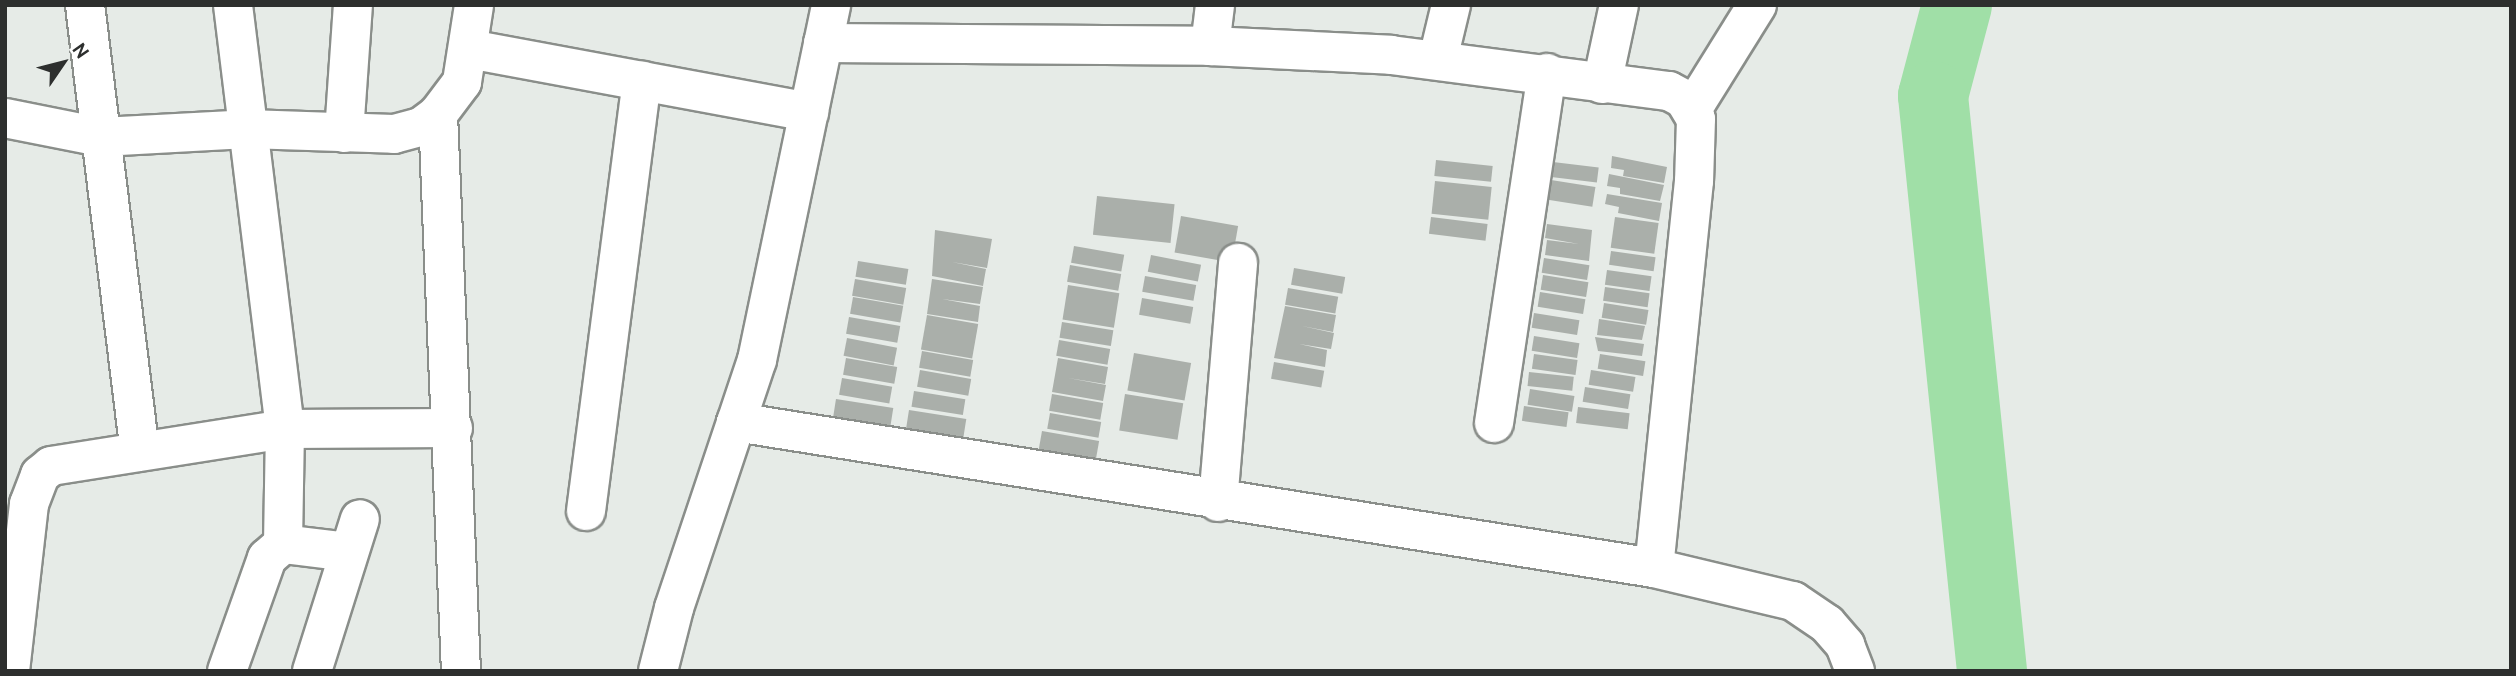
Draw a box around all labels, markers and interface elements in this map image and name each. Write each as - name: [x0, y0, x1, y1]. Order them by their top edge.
- north arrow: [28, 28, 98, 98]
- text: N: [67, 39, 94, 63]

